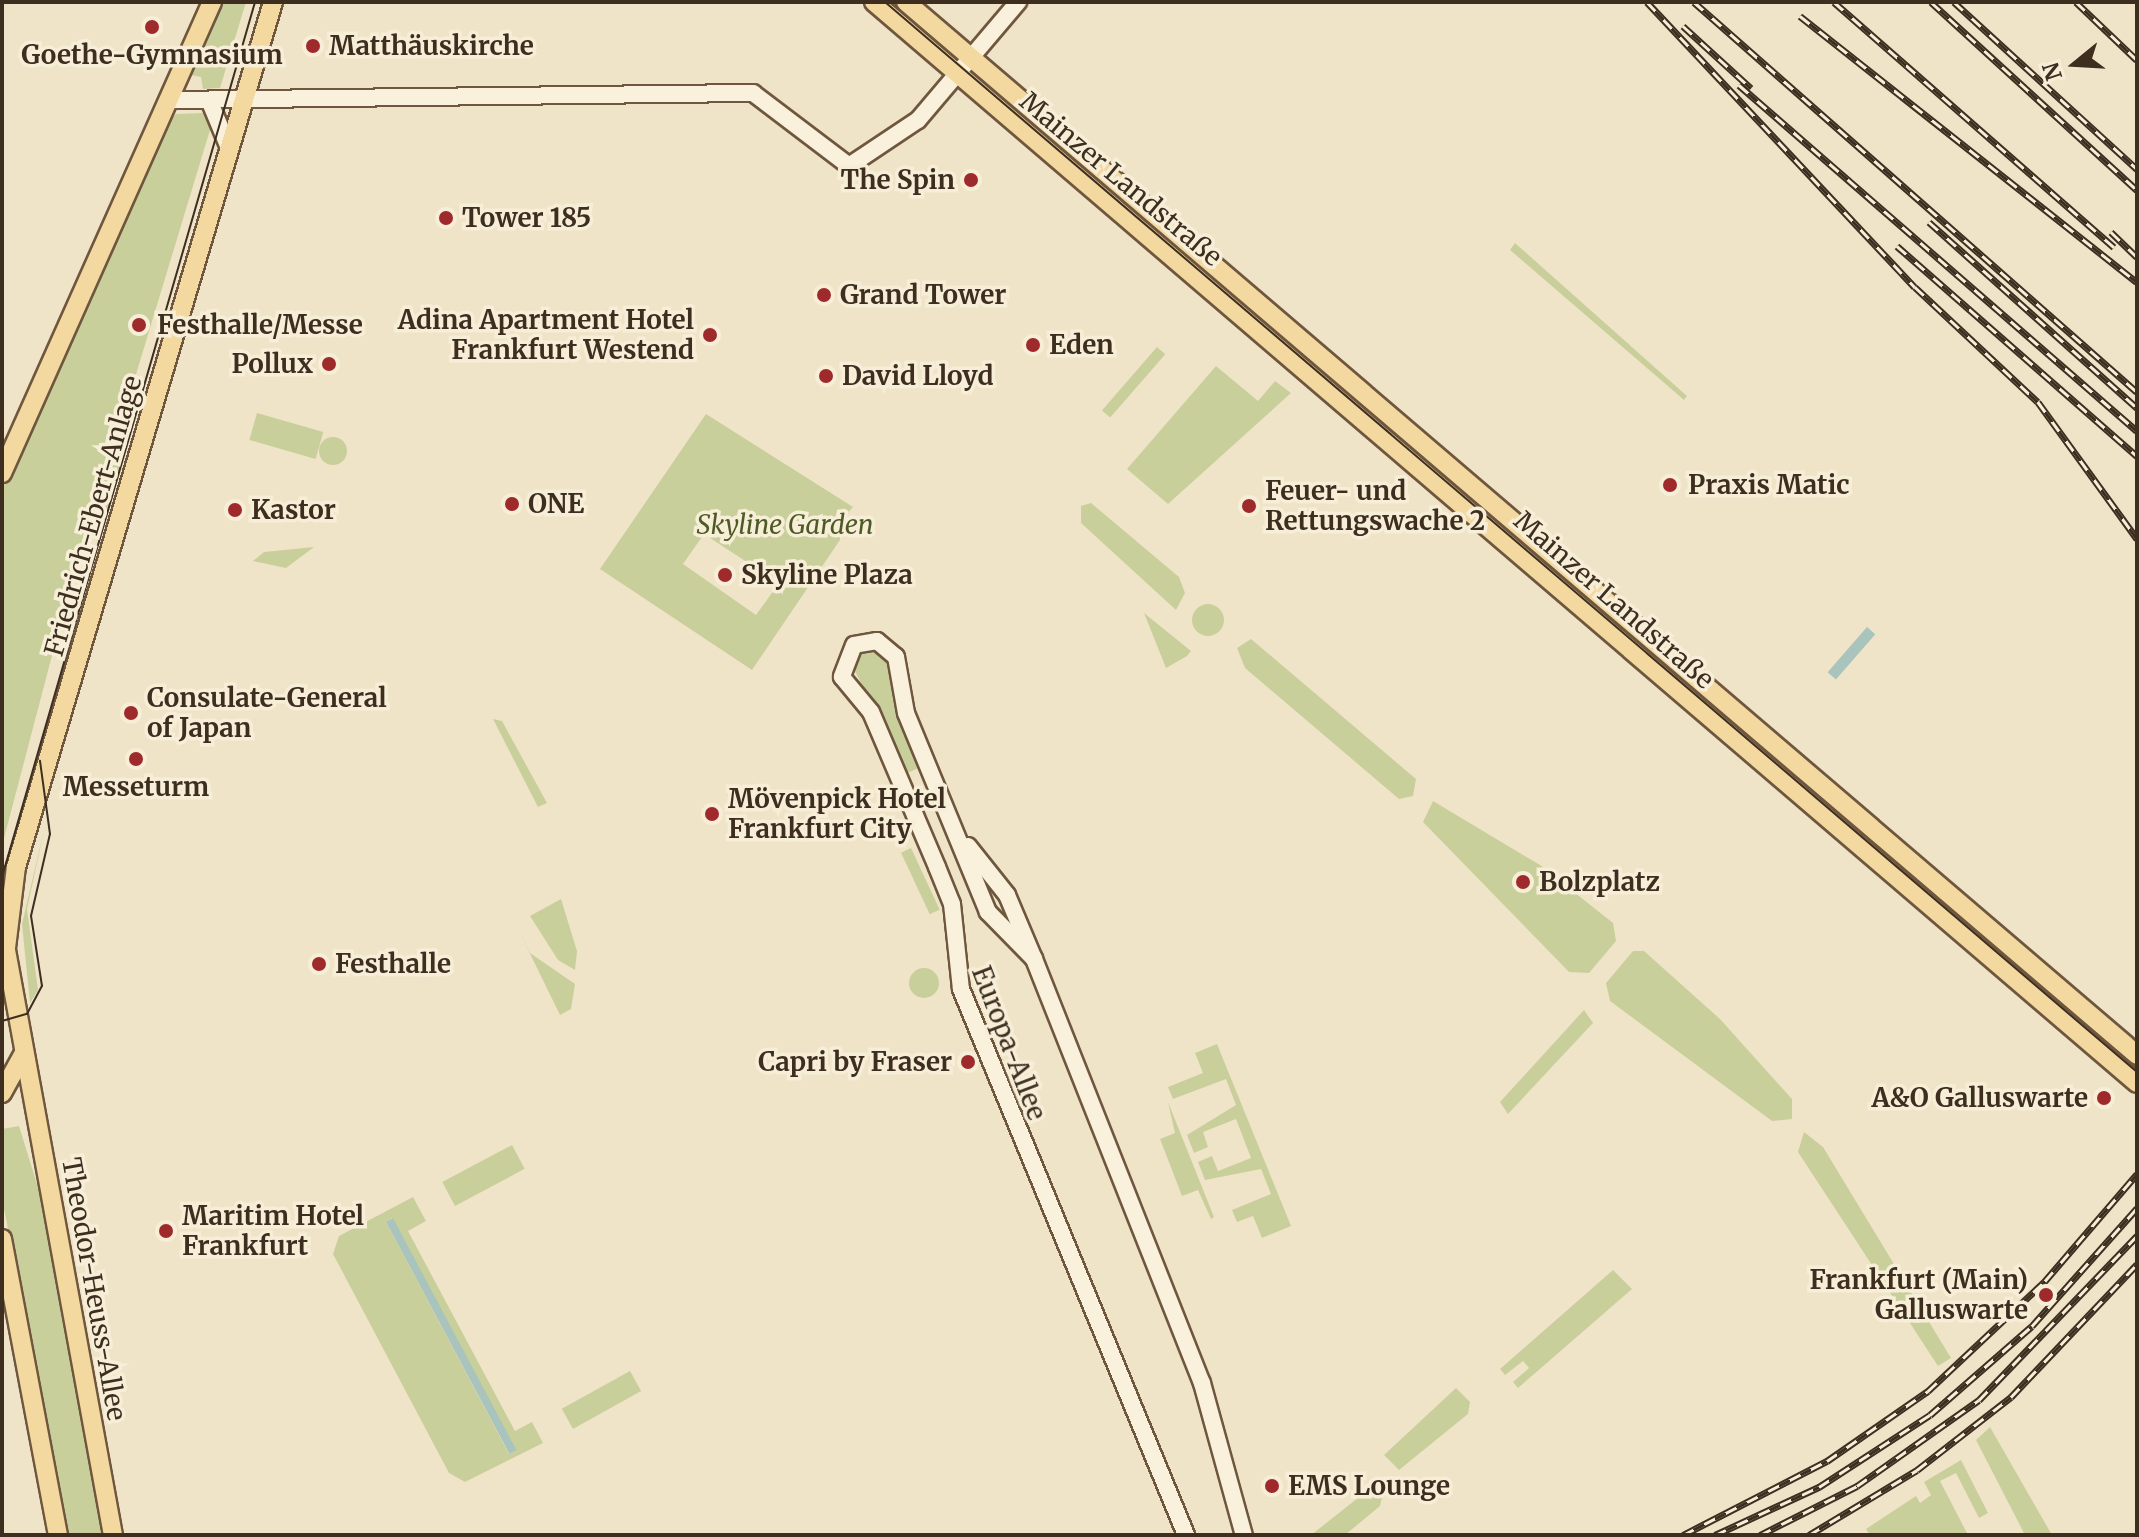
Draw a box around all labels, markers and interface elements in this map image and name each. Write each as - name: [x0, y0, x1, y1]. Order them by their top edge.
- marker: Goethe-Gymnasium: [143, 18, 161, 36]
- north arrow: [2035, 24, 2115, 104]
- place label: Matthäuskirche: [329, 30, 534, 62]
- marker: Matthäuskirche: [304, 37, 322, 55]
- place label: Goethe-Gymnasium: [21, 39, 283, 71]
- text: N: [2036, 59, 2068, 84]
- street label: Mainzer Landstraße: [1014, 85, 1228, 273]
- place label: The Spin: [841, 164, 955, 196]
- marker: The Spin: [962, 171, 980, 189]
- place label: Tower 185: [462, 202, 591, 234]
- marker: Tower 185: [437, 209, 455, 227]
- place label: Grand Tower: [840, 279, 1006, 311]
- marker: Grand Tower: [815, 286, 833, 304]
- place label: Adina Apartment Hotel Frankfurt Westend: [398, 304, 694, 366]
- place label: Festhalle/Messe: [157, 309, 363, 341]
- marker: Festhalle/Messe: [128, 314, 150, 336]
- marker: Adina Apartment Hotel Frankfurt Westend: [701, 326, 719, 344]
- place label: Eden: [1049, 329, 1114, 361]
- marker: Eden: [1024, 336, 1042, 354]
- place label: Pollux: [231, 348, 313, 380]
- marker: Pollux: [320, 355, 338, 373]
- place label: David Lloyd: [842, 360, 994, 392]
- marker: David Lloyd: [817, 367, 835, 385]
- street label: Friedrich-Ebert-Anlage: [38, 372, 148, 660]
- place label: Praxis Matic: [1688, 469, 1850, 501]
- marker: Praxis Matic: [1659, 474, 1681, 496]
- place label: Feuer- und Rettungswache 2: [1265, 475, 1485, 536]
- place label: ONE: [528, 488, 584, 520]
- place label: Kastor: [251, 494, 336, 526]
- marker: ONE: [503, 495, 521, 513]
- marker: Feuer- und Rettungswache 2: [1240, 497, 1258, 515]
- marker: Kastor: [226, 501, 244, 519]
- street label: Mainzer Landstraße: [1508, 505, 1720, 695]
- park label: Skyline Garden: [697, 509, 873, 541]
- place label: Skyline Plaza: [741, 559, 913, 591]
- marker: Skyline Plaza: [716, 566, 734, 584]
- place label: Consulate-General of Japan: [147, 682, 387, 744]
- marker: Consulate-General of Japan: [122, 704, 140, 722]
- marker: Messeturm: [127, 750, 145, 768]
- place label: Messeturm: [63, 771, 209, 803]
- place label: Mövenpick Hotel Frankfurt City: [728, 783, 946, 844]
- marker: Mövenpick Hotel Frankfurt City: [703, 805, 721, 823]
- place label: Bolzplatz: [1539, 866, 1660, 898]
- marker: Bolzplatz: [1514, 873, 1532, 891]
- place label: Festhalle: [335, 948, 451, 980]
- marker: Festhalle: [310, 955, 328, 973]
- street label: Europa-Allee: [965, 962, 1053, 1124]
- place label: Capri by Fraser: [758, 1046, 952, 1078]
- marker: Capri by Fraser: [959, 1053, 977, 1071]
- place label: A&O Galluswarte: [1872, 1082, 2088, 1114]
- marker: A&O Galluswarte: [2095, 1089, 2113, 1107]
- street label: Theodor-Heuss-Allee: [55, 1155, 133, 1423]
- place label: Maritim Hotel Frankfurt: [182, 1200, 364, 1262]
- marker: Maritim Hotel Frankfurt: [157, 1222, 175, 1240]
- place label: Frankfurt (Main) Galluswarte: [1809, 1264, 2028, 1326]
- marker: Frankfurt (Main) Galluswarte: [2035, 1284, 2057, 1306]
- place label: EMS Lounge: [1288, 1470, 1450, 1502]
- marker: EMS Lounge: [1263, 1477, 1281, 1495]

